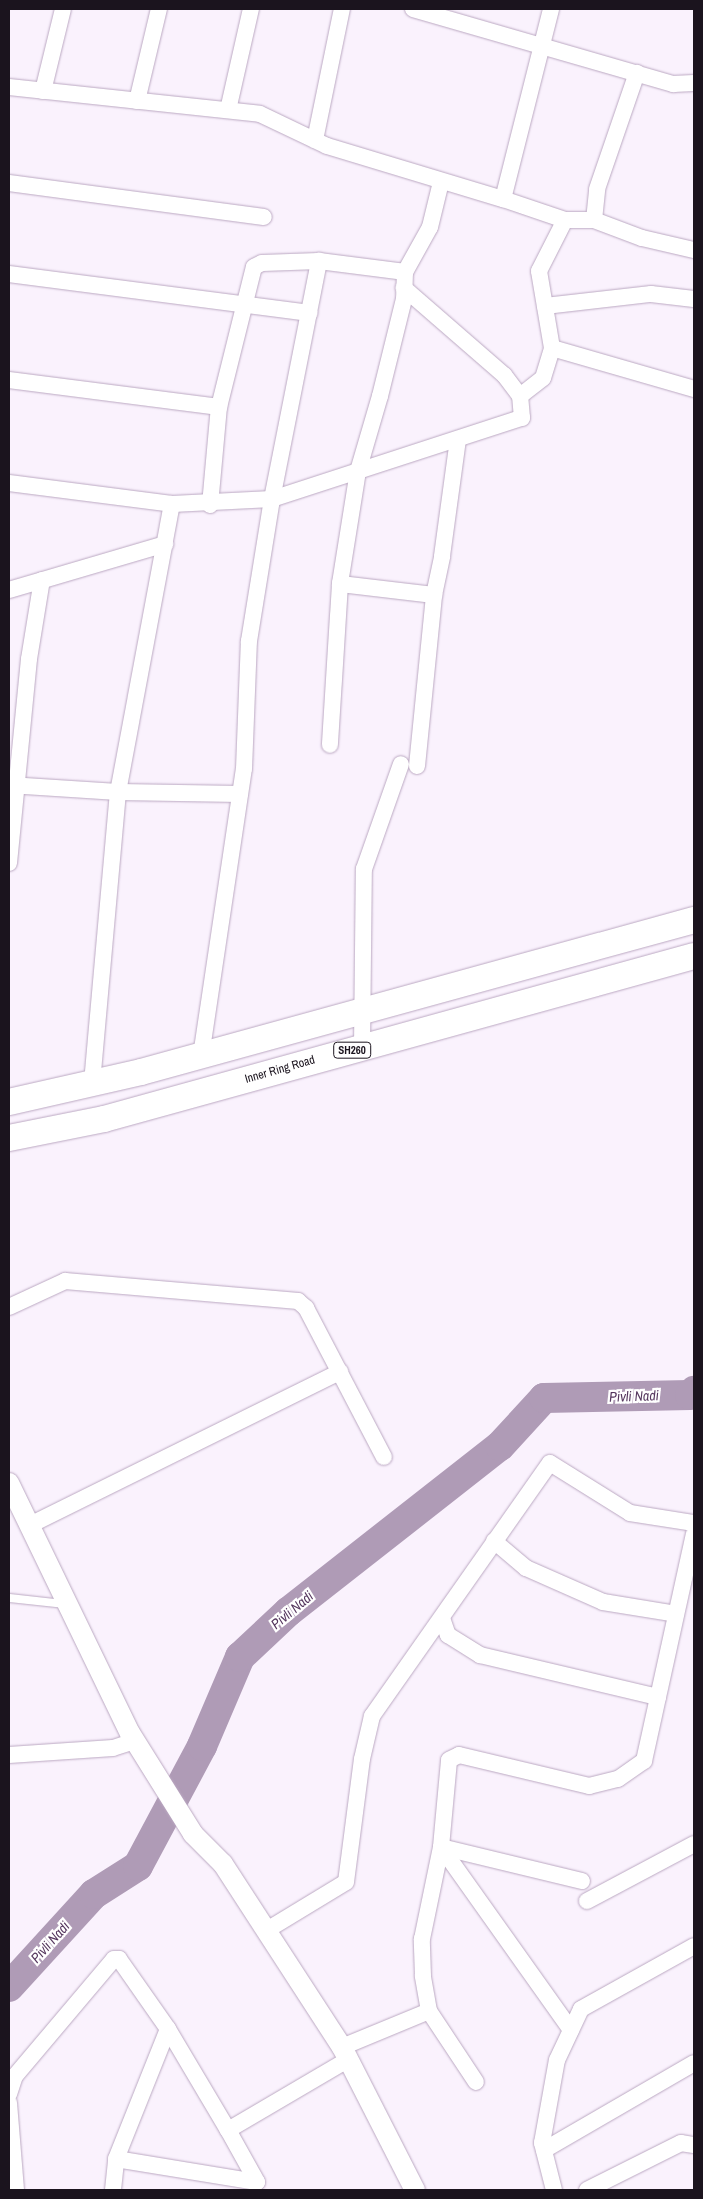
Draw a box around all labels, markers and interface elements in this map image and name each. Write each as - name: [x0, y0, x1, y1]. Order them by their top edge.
- road number: SH260: [332, 1042, 372, 1058]
- street label: Inner Ring Road: [243, 1053, 317, 1087]
- water label: Pivli Nadi: [609, 1387, 659, 1405]
- water label: Pivli Nadi: [268, 1588, 316, 1632]
- water label: Pivli Nadi: [27, 1918, 73, 1966]

